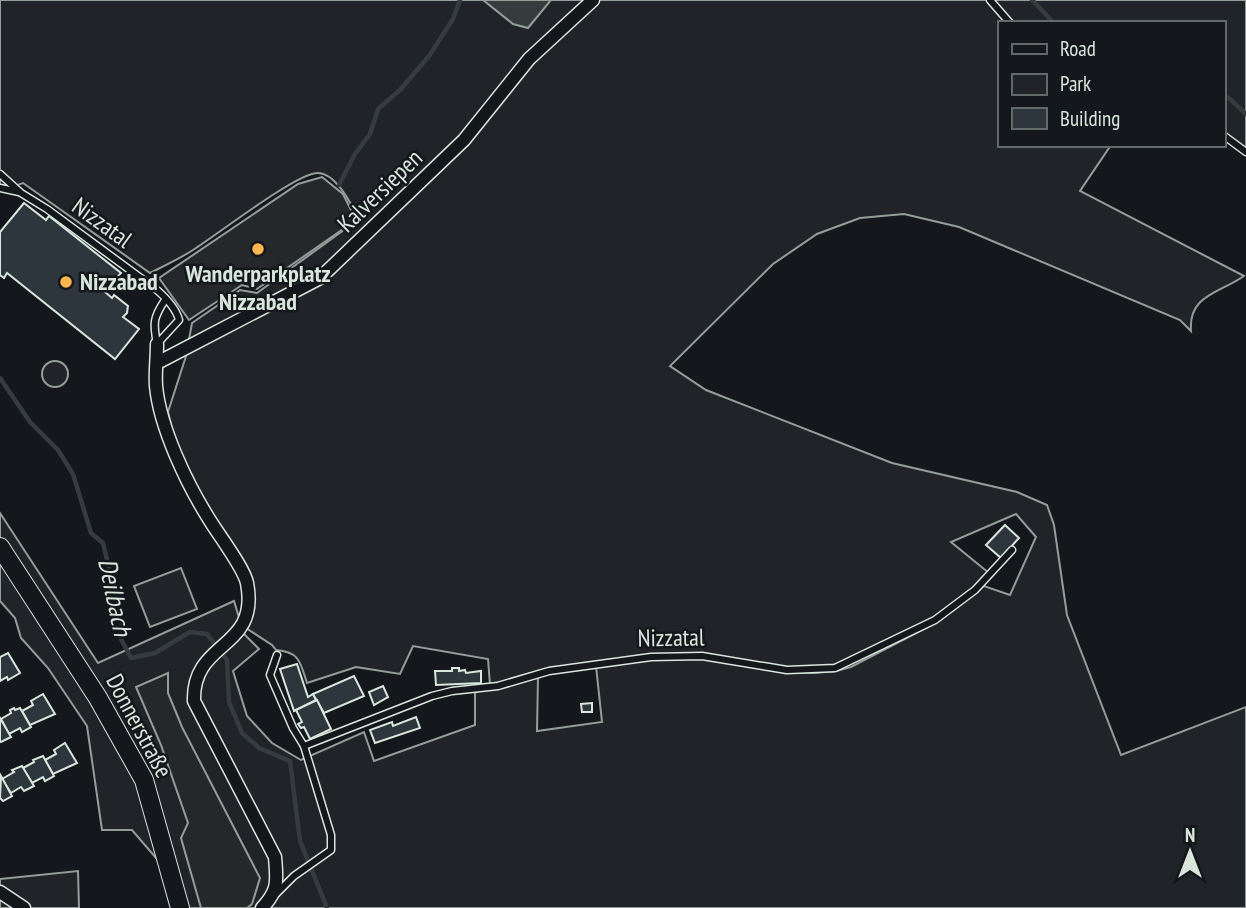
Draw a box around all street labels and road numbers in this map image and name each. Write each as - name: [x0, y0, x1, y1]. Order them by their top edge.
- street label: Kalversiepen: [331, 143, 429, 239]
- street label: Nizzatal: [66, 190, 139, 255]
- street label: Nizzatal: [637, 621, 705, 654]
- street label: Donnerstraße: [99, 669, 180, 783]

